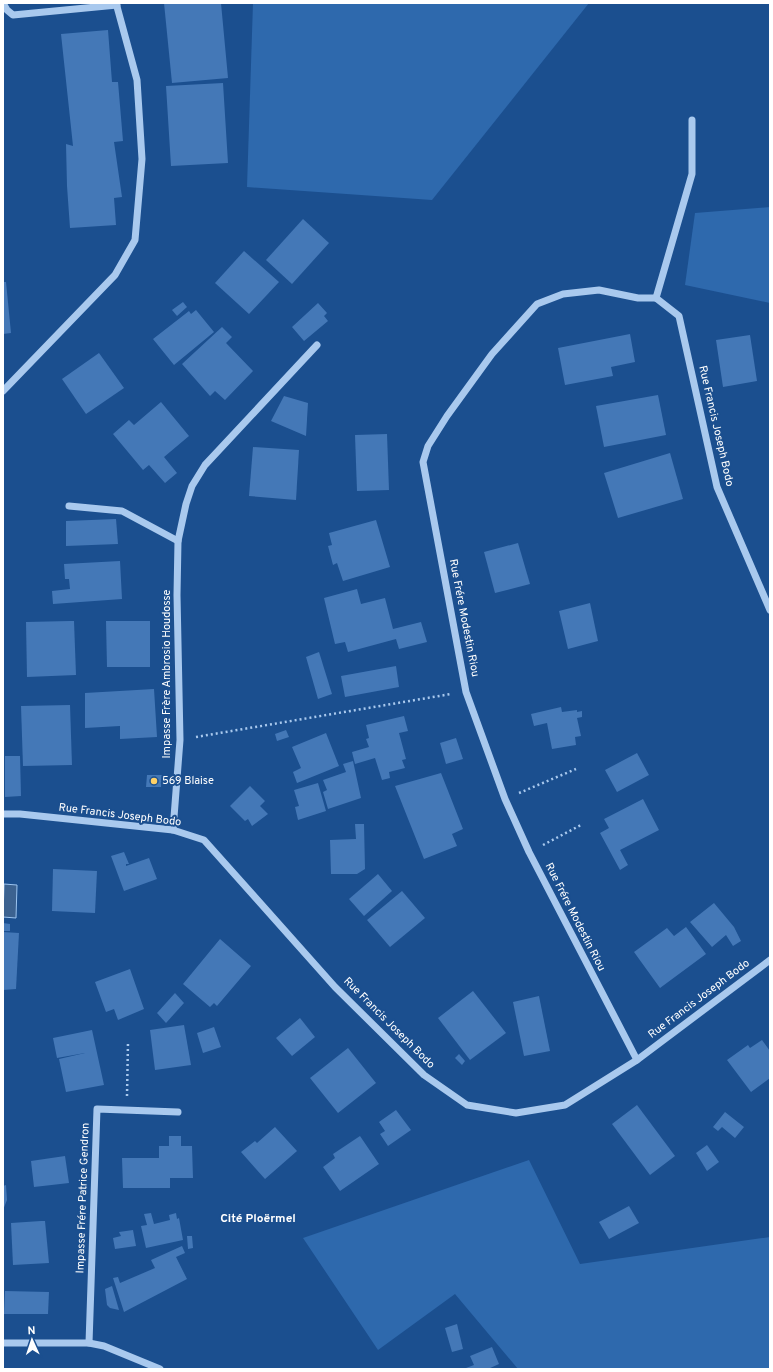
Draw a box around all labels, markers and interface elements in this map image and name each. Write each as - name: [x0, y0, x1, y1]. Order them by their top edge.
- street label: Rue Francis Joseph Bodo: [695, 364, 737, 488]
- street label: Rue Frére Modestin Riou: [446, 558, 482, 678]
- street label: Impasse Frère Ambrosio Houdosse: [160, 589, 174, 759]
- place label: 569 Blaise: [162, 774, 214, 788]
- marker: 569 Blaise: [149, 776, 159, 786]
- street label: Rue Francis Joseph Bodo: [58, 801, 182, 829]
- street label: Rue Frére Modestin Riou: [542, 860, 608, 974]
- street label: Rue Francis Joseph Bodo: [645, 956, 753, 1042]
- street label: Rue Francis Joseph Bodo: [340, 974, 438, 1072]
- street label: Impasse Frére Patrice Gendron: [73, 1122, 93, 1274]
- district label: Cité Ploërmel: [220, 1211, 296, 1227]
- north arrow: [12, 1320, 52, 1360]
- text: N: [27, 1324, 36, 1338]

